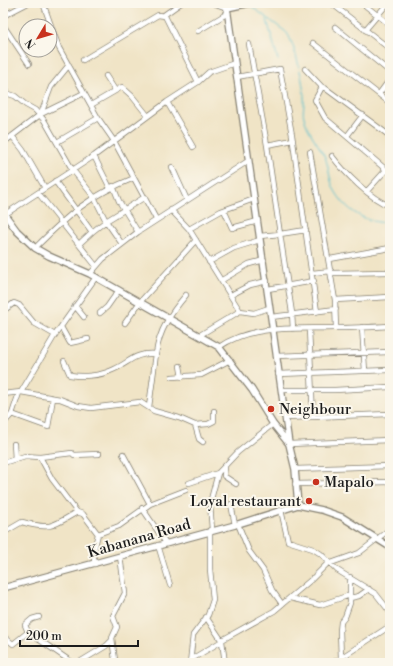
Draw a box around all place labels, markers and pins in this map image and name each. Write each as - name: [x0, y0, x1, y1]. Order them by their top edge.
- place label: Neighbour: [279, 400, 352, 419]
- marker: Neighbour: [266, 404, 276, 414]
- place label: Mapalo: [324, 473, 374, 492]
- marker: Mapalo: [311, 477, 321, 487]
- place label: Loyal restaurant: [190, 492, 302, 511]
- marker: Loyal restaurant: [304, 496, 314, 506]

